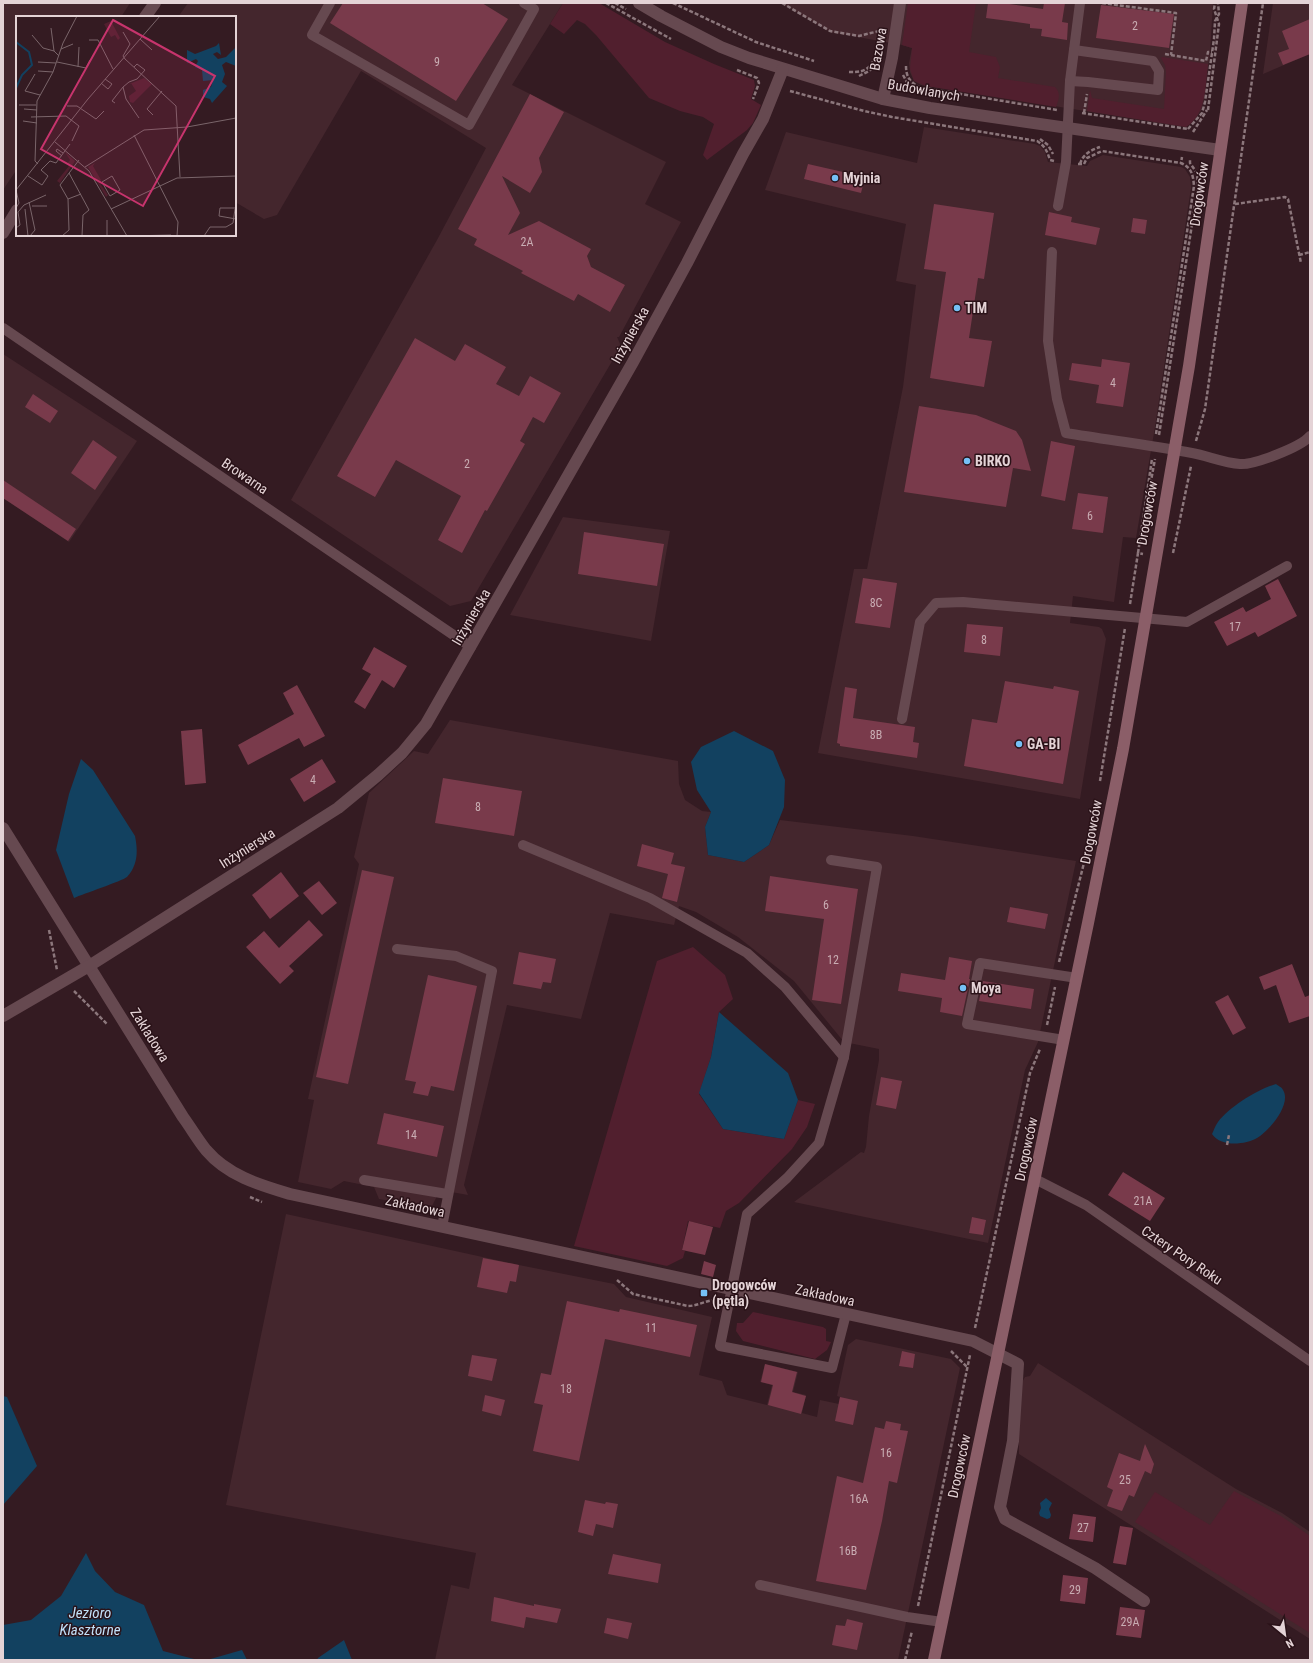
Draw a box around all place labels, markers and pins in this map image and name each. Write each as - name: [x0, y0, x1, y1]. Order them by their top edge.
- place label: Myjnia: [843, 170, 881, 186]
- marker: Myjnia: [830, 173, 840, 183]
- place label: TIM: [965, 300, 987, 316]
- marker: TIM: [952, 303, 962, 313]
- place label: BIRKO: [975, 453, 1010, 469]
- marker: BIRKO: [962, 456, 972, 466]
- place label: GA-BI: [1027, 736, 1060, 752]
- marker: GA-BI: [1014, 739, 1024, 749]
- place label: Moya: [971, 980, 1002, 996]
- marker: Moya: [958, 983, 968, 993]
- place label: Drogowców (pętla): [712, 1277, 777, 1310]
- marker: Drogowców (pętla): [699, 1288, 709, 1298]

